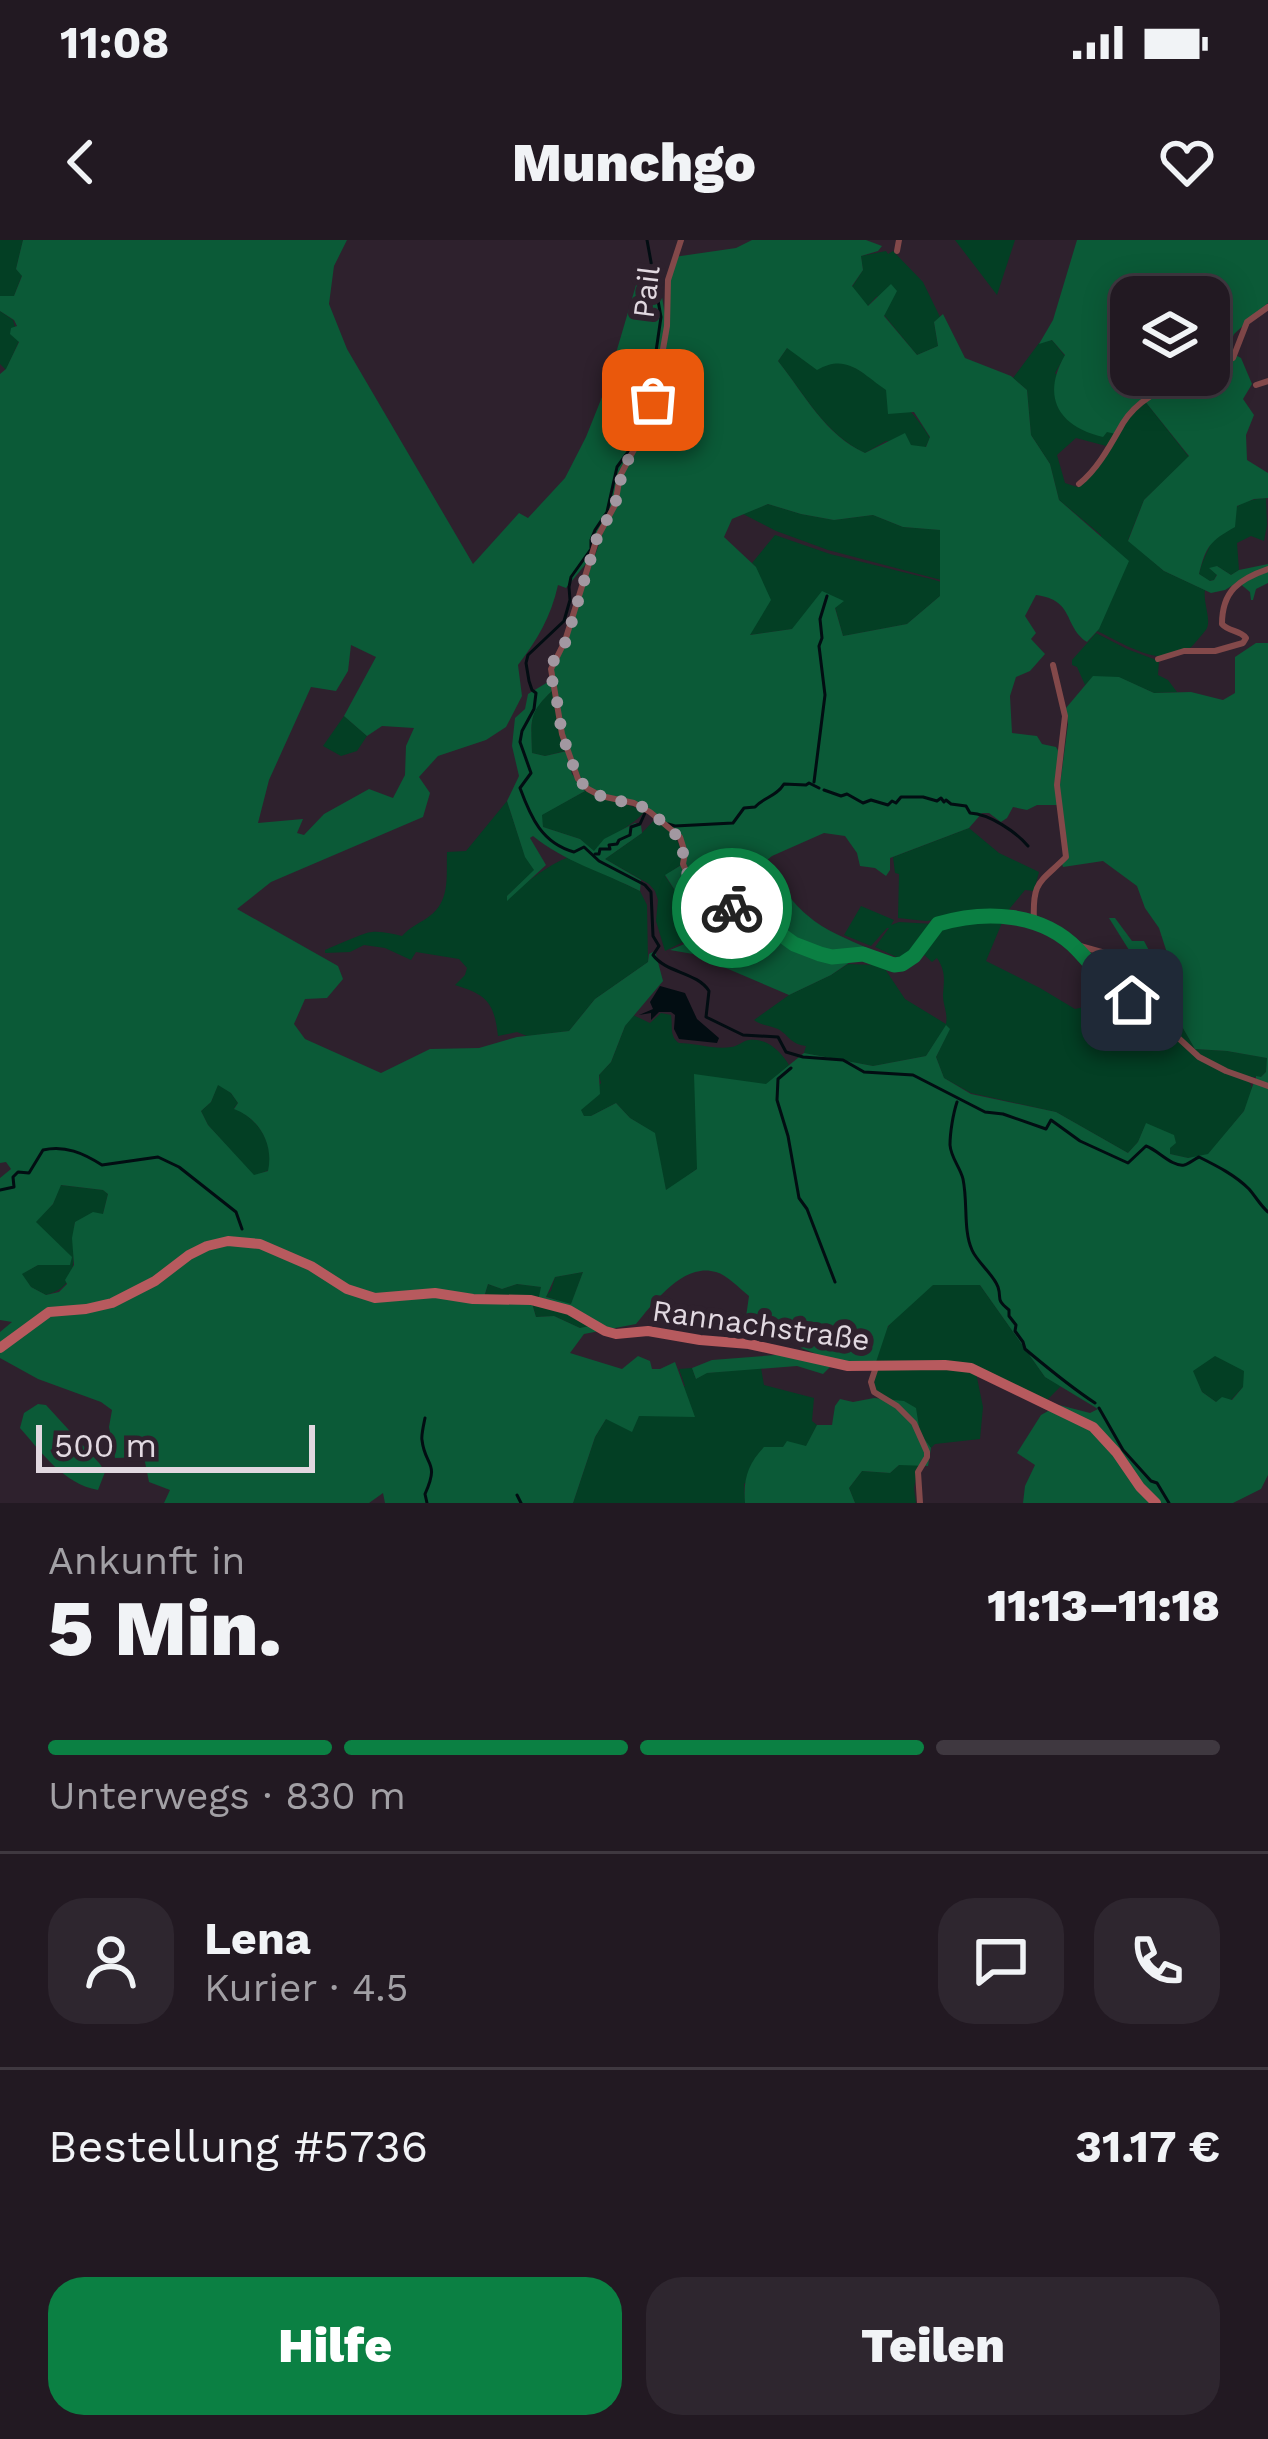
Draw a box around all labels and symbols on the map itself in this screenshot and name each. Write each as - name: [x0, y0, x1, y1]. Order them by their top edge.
- street label: Pail: [625, 264, 667, 320]
- pin: [602, 349, 704, 451]
- courier: [672, 848, 792, 968]
- pin: [1081, 949, 1183, 1051]
- street label: Rannachstraße: [650, 1292, 872, 1358]
- scale bar: [36, 1419, 315, 1472]

